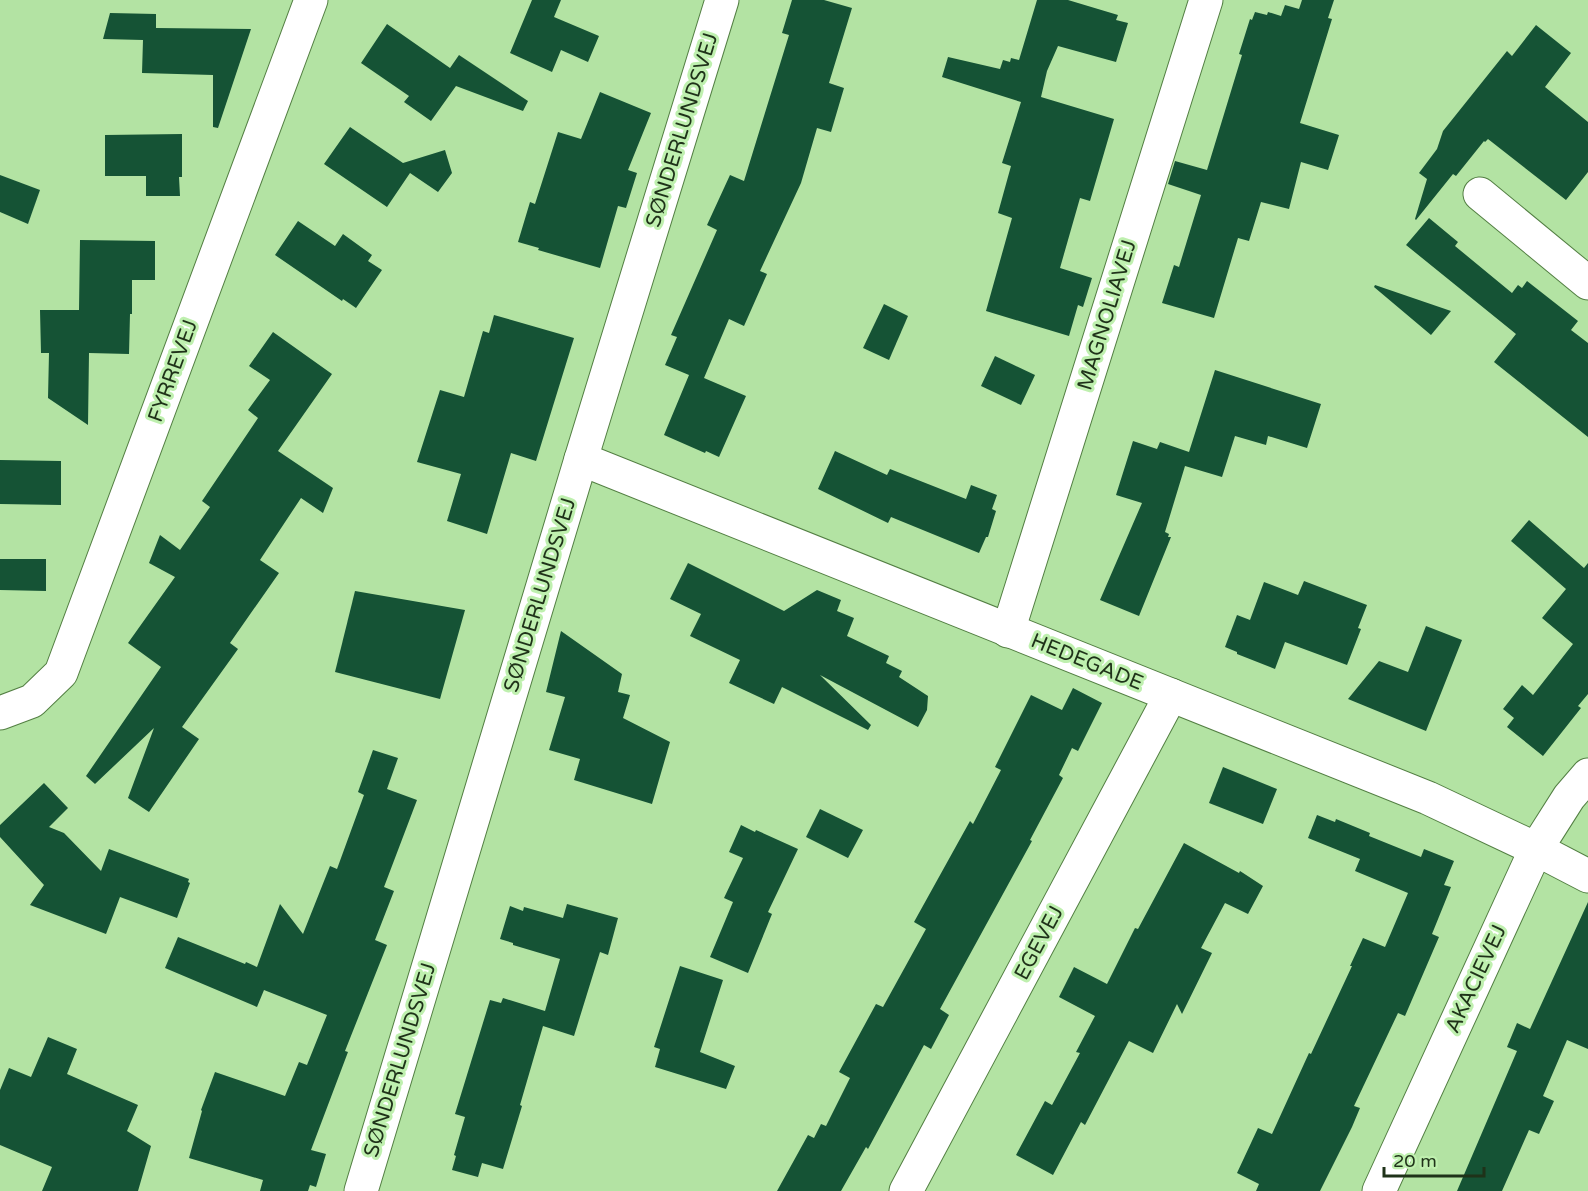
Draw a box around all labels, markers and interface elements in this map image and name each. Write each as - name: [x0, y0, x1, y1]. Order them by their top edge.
- street label: SØNDERLUNDSVEJ: [641, 30, 723, 230]
- street label: MAGNOLIAVEJ: [1072, 237, 1142, 393]
- street label: FYRREVEJ: [143, 316, 203, 426]
- street label: SØNDERLUNDSVEJ: [499, 495, 581, 695]
- street label: HEDEGADE: [1027, 628, 1147, 696]
- street label: EGEVEJ: [1009, 902, 1069, 984]
- street label: AKACIEVEJ: [1440, 921, 1512, 1037]
- street label: SØNDERLUNDSVEJ: [359, 960, 441, 1160]
- scale bar: [1384, 1140, 1484, 1178]
- text: 20 m: [1393, 1150, 1437, 1172]

